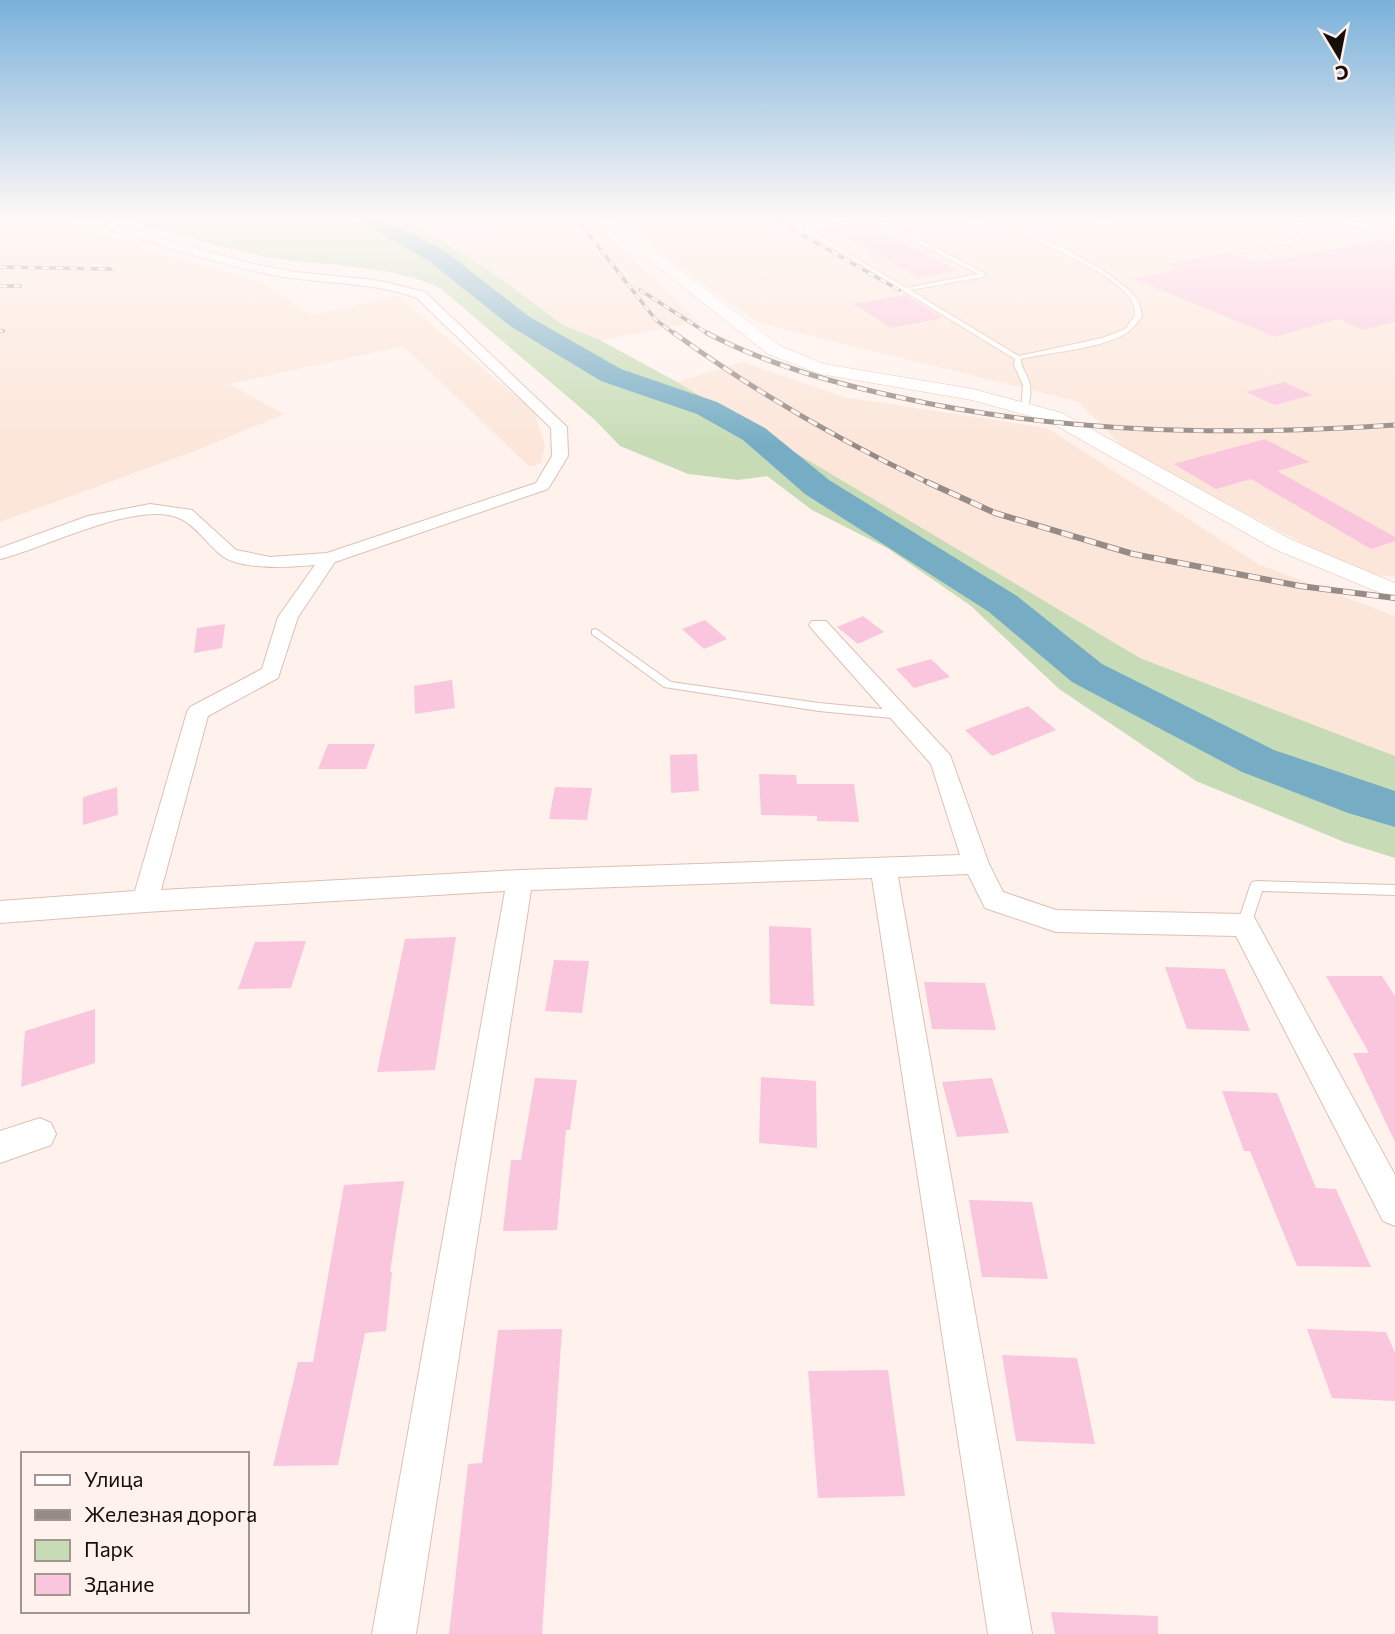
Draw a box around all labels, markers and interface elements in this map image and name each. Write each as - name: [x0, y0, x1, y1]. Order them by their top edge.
- north arrow: [1304, 21, 1374, 91]
- text: С: [1334, 61, 1350, 86]
- legend: [21, 1452, 248, 1613]
- text: Улица: [84, 1466, 143, 1491]
- text: Железная дорога: [84, 1501, 257, 1526]
- text: Парк: [84, 1536, 134, 1561]
- text: Здание: [84, 1571, 154, 1596]

